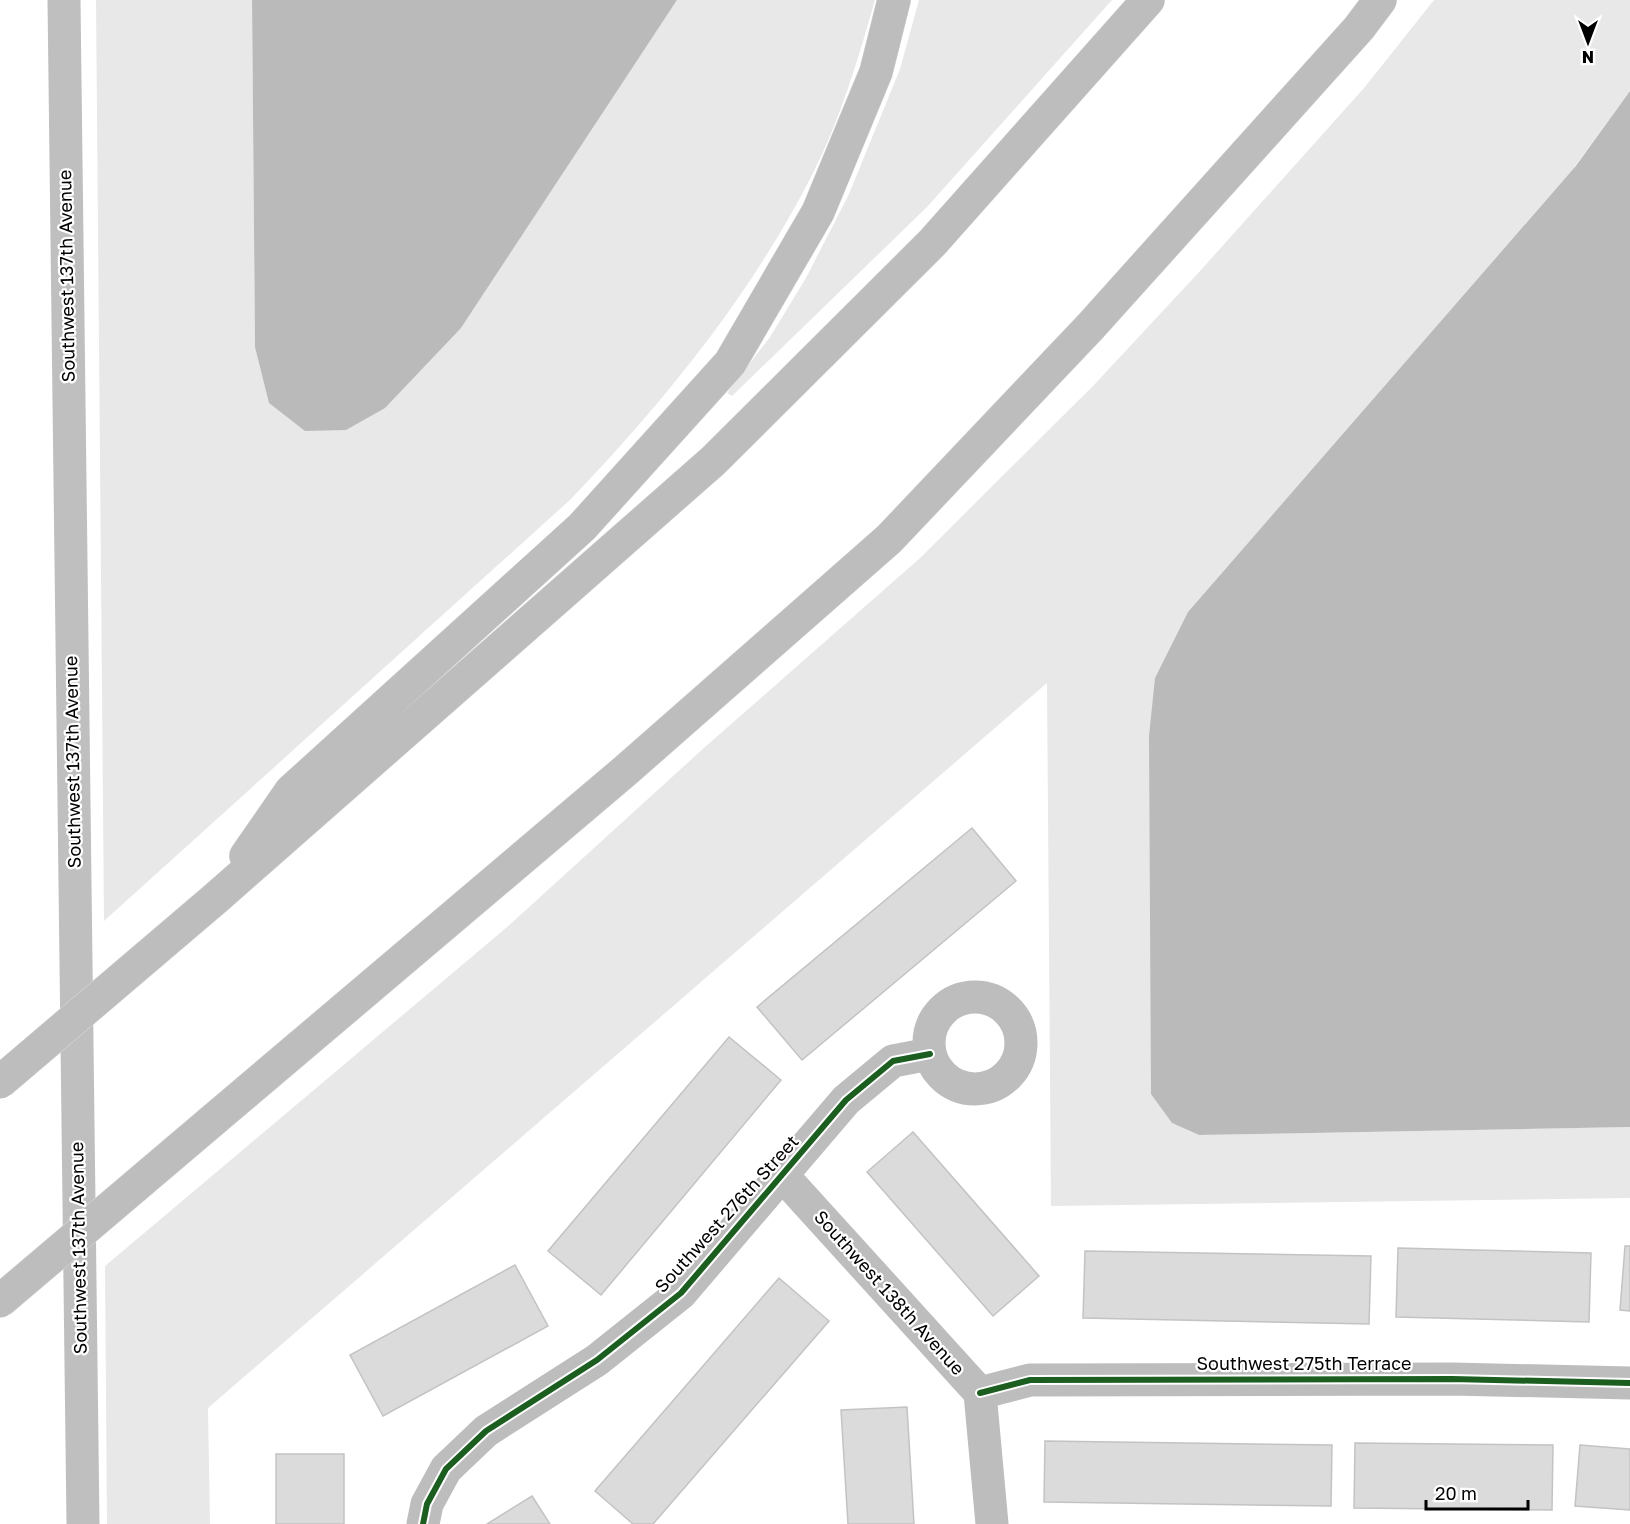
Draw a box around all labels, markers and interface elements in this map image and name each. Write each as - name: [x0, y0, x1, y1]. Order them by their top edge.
- north arrow: [1558, 12, 1618, 72]
- text: N: [1582, 47, 1594, 67]
- street label: Southwest 137th Avenue: [53, 170, 79, 382]
- street label: Southwest 137th Avenue: [59, 656, 85, 868]
- street label: Southwest 276th Street: [650, 1130, 803, 1297]
- street label: Southwest 137th Avenue: [65, 1142, 91, 1354]
- street label: Southwest 138th Avenue: [810, 1205, 969, 1379]
- street label: Southwest 275th Terrace: [1197, 1352, 1411, 1374]
- scale bar: [1426, 1473, 1528, 1511]
- text: 20 m: [1435, 1482, 1477, 1504]

